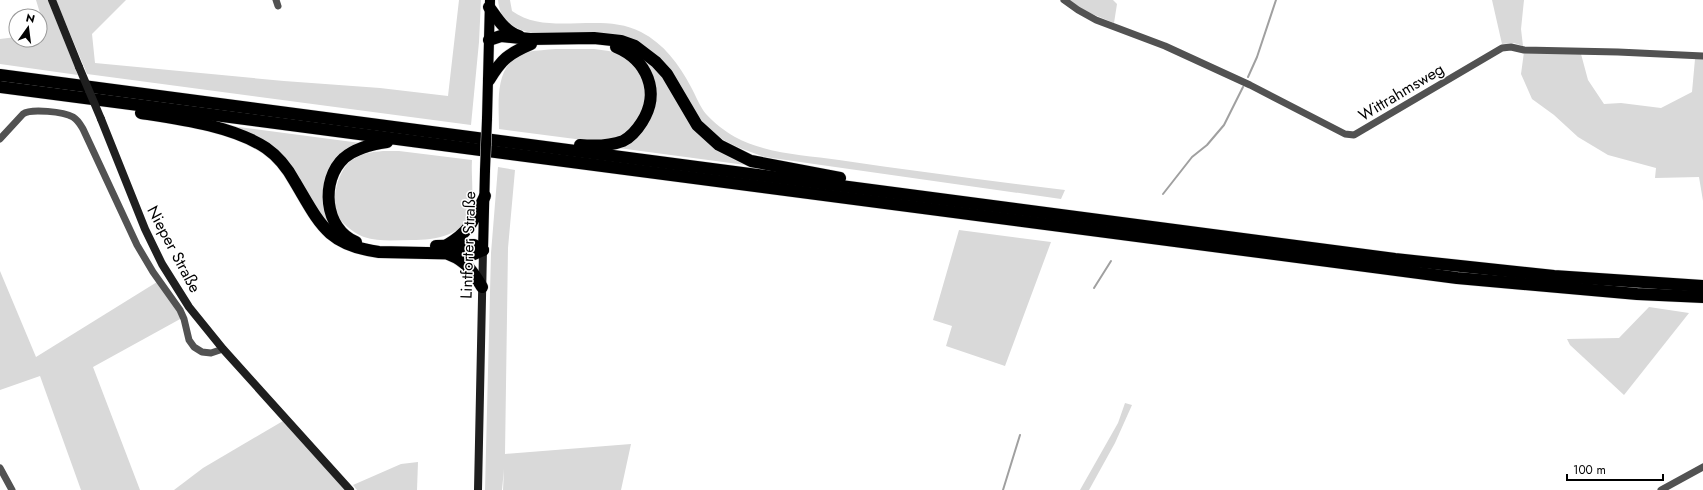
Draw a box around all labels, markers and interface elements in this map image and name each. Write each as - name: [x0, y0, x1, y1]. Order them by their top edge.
- north arrow: [8, 8, 48, 48]
- text: N: [24, 9, 37, 27]
- street label: Wittrahmsweg: [1354, 57, 1448, 127]
- street label: Lintforter Straße: [455, 191, 481, 299]
- street label: Nieper Straße: [141, 201, 207, 297]
- scale bar: [1567, 456, 1663, 482]
- text: 100 m: [1573, 461, 1606, 479]

